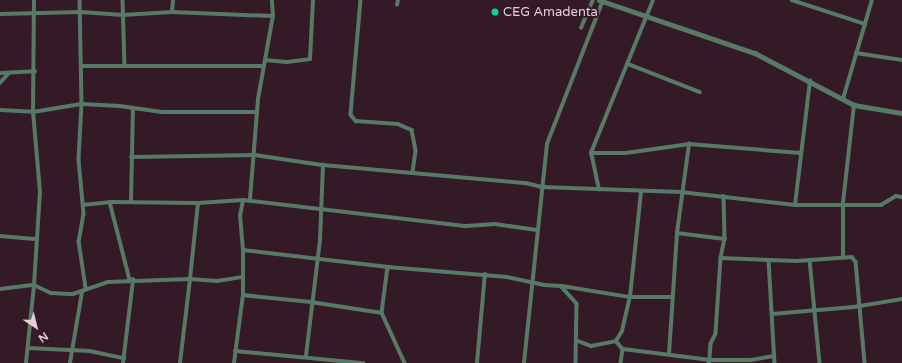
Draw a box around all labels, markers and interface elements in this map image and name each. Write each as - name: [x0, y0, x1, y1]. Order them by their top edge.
- place label: CEG Amadenta: [503, 4, 598, 20]
- marker: CEG Amadenta: [490, 7, 500, 17]
- north arrow: [16, 307, 56, 347]
- text: N: [36, 329, 51, 345]

